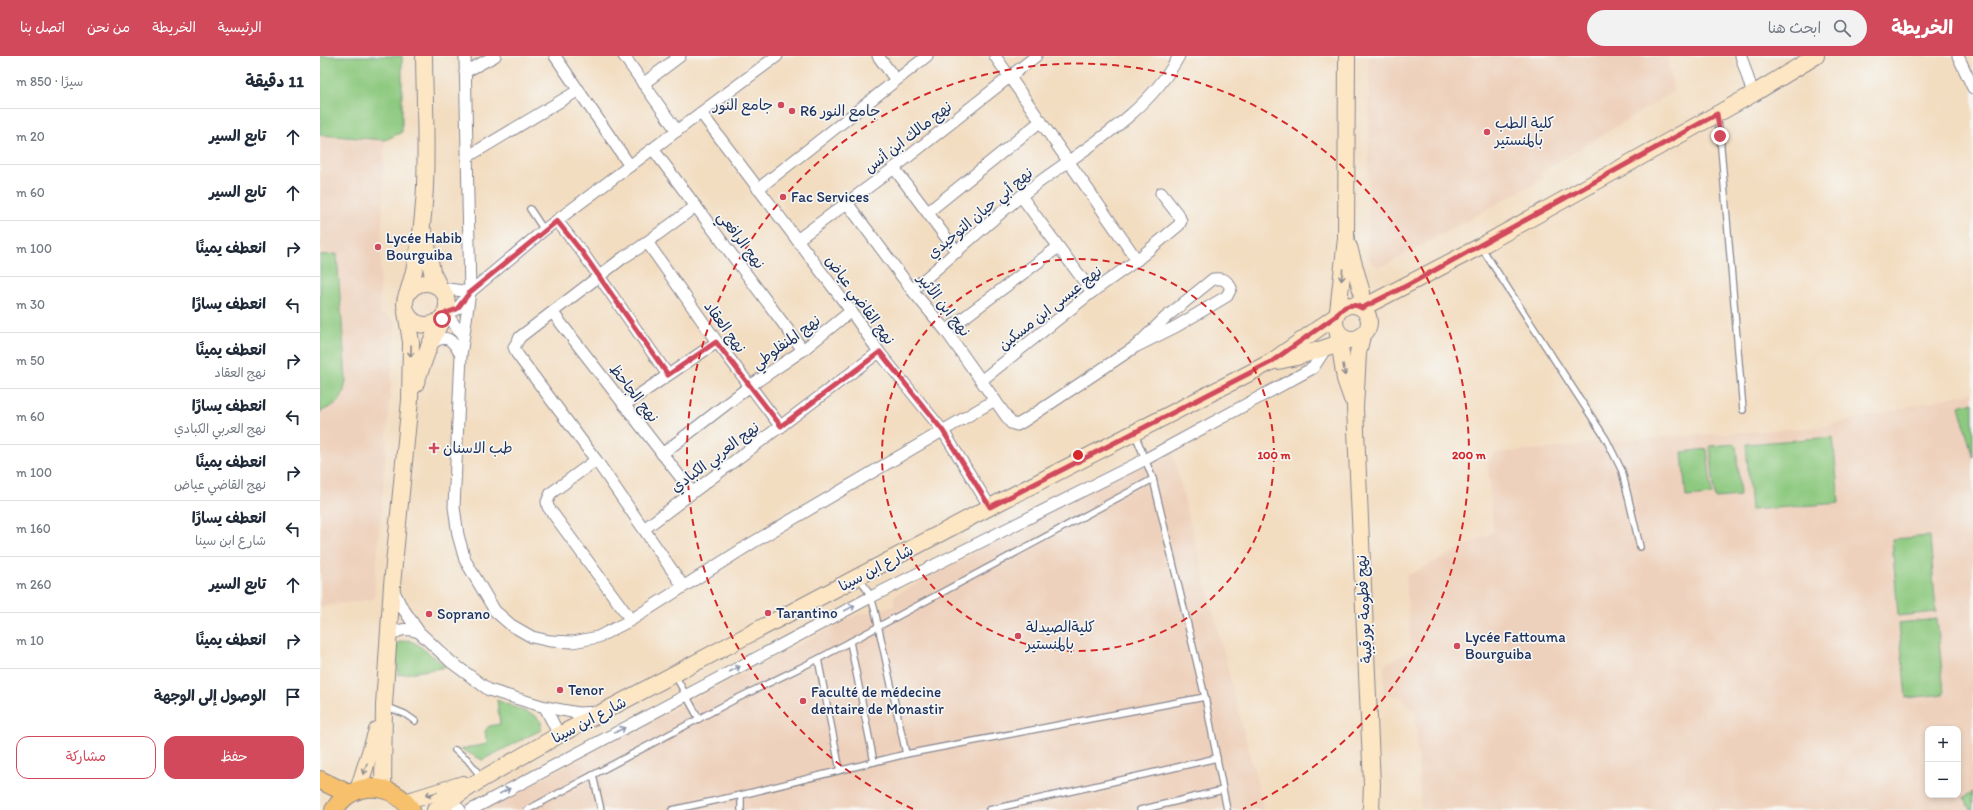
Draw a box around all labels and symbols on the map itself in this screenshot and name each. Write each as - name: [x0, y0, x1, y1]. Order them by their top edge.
- place label: جامع النور: [712, 96, 773, 116]
- street label: نهج مالك ابن أنس: [861, 97, 956, 178]
- marker: جامع النور: [776, 100, 786, 110]
- place label: R6 جامع النور: [800, 102, 880, 122]
- marker: R6 جامع النور: [787, 106, 797, 116]
- place label: كلية الطب بالمنستير: [1493, 114, 1554, 149]
- marker: كلية الطب بالمنستير: [1482, 127, 1492, 137]
- route end: [1711, 127, 1729, 145]
- street label: نهج أبي حيان التوحيدي: [924, 164, 1039, 265]
- place label: Fac Services: [791, 188, 870, 206]
- marker: Fac Services: [778, 192, 788, 202]
- street label: نهج الرافعي: [710, 208, 768, 275]
- place label: Lycée Habib Bourguiba: [386, 229, 462, 264]
- marker: Lycée Habib Bourguiba: [373, 242, 383, 252]
- street label: نهج القاضي عياض: [818, 252, 898, 351]
- street label: نهج عيسى ابن مسكين: [995, 262, 1106, 355]
- street label: نهج ابن الأثير: [912, 268, 975, 341]
- one-way arrow: [1339, 268, 1346, 281]
- street label: نهج العقاد: [699, 298, 750, 357]
- route start: [433, 310, 451, 328]
- street label: نهج المنفلوطي: [748, 311, 826, 376]
- one-way arrow: [407, 344, 415, 357]
- street label: نهج الجاحظ: [605, 360, 663, 427]
- one-way arrow: [1340, 364, 1348, 377]
- street label: نهج العربي الكبادي: [667, 418, 765, 499]
- place label: طب الاسنان: [443, 439, 513, 457]
- marker: طب الاسنان: [428, 442, 440, 454]
- centre of rings: [1071, 448, 1085, 462]
- text: 100 m: [1257, 448, 1291, 462]
- text: 200 m: [1452, 448, 1487, 462]
- street label: شارع ابن سينا: [836, 541, 917, 596]
- street label: نهج فطومة بورقيبة: [1352, 554, 1377, 664]
- place label: Tarantino: [776, 604, 838, 622]
- one-way arrow: [844, 604, 856, 611]
- place label: Soprano: [437, 605, 490, 623]
- marker: Tarantino: [763, 608, 773, 618]
- marker: Soprano: [424, 609, 434, 619]
- place label: كليةالصيدلة بالمنستير: [1024, 618, 1095, 653]
- place label: Lycée Fattouma Bourguiba: [1465, 628, 1566, 663]
- marker: كليةالصيدلة بالمنستير: [1013, 631, 1023, 641]
- marker: Lycée Fattouma Bourguiba: [1452, 641, 1462, 651]
- one-way arrow: [729, 665, 741, 673]
- place label: Tenor: [568, 681, 604, 699]
- place label: Faculté de médecine dentaire de Monastir: [811, 683, 944, 718]
- marker: Tenor: [555, 685, 565, 695]
- street label: شارع ابن سينا: [549, 693, 630, 748]
- marker: Faculté de médecine dentaire de Monastir: [798, 696, 808, 706]
- one-way arrow: [614, 726, 626, 734]
- one-way arrow: [361, 763, 369, 775]
- one-way arrow: [499, 787, 511, 794]
- one-way arrow: [425, 791, 438, 798]

